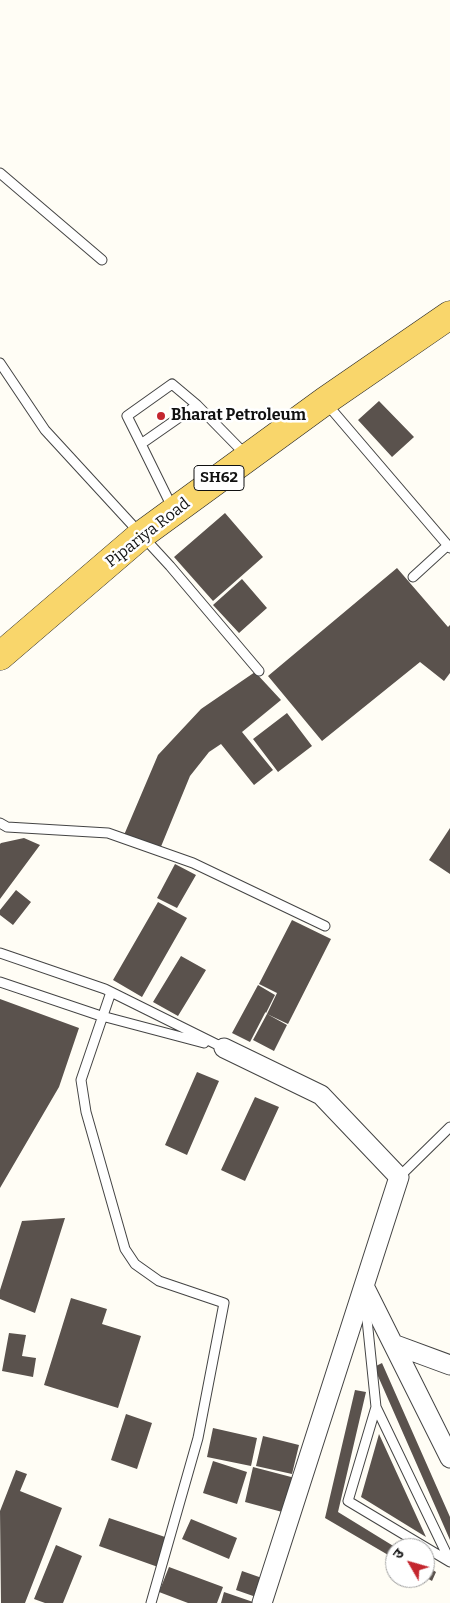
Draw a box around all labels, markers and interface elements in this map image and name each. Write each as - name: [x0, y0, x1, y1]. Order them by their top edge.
- place label: Bharat Petroleum: [171, 406, 306, 426]
- marker: Bharat Petroleum: [155, 410, 167, 422]
- road number: SH62: [194, 466, 244, 490]
- street label: Pipariya Road: [102, 494, 194, 572]
- north arrow: [385, 1538, 435, 1588]
- text: उ: [389, 1546, 408, 1563]

